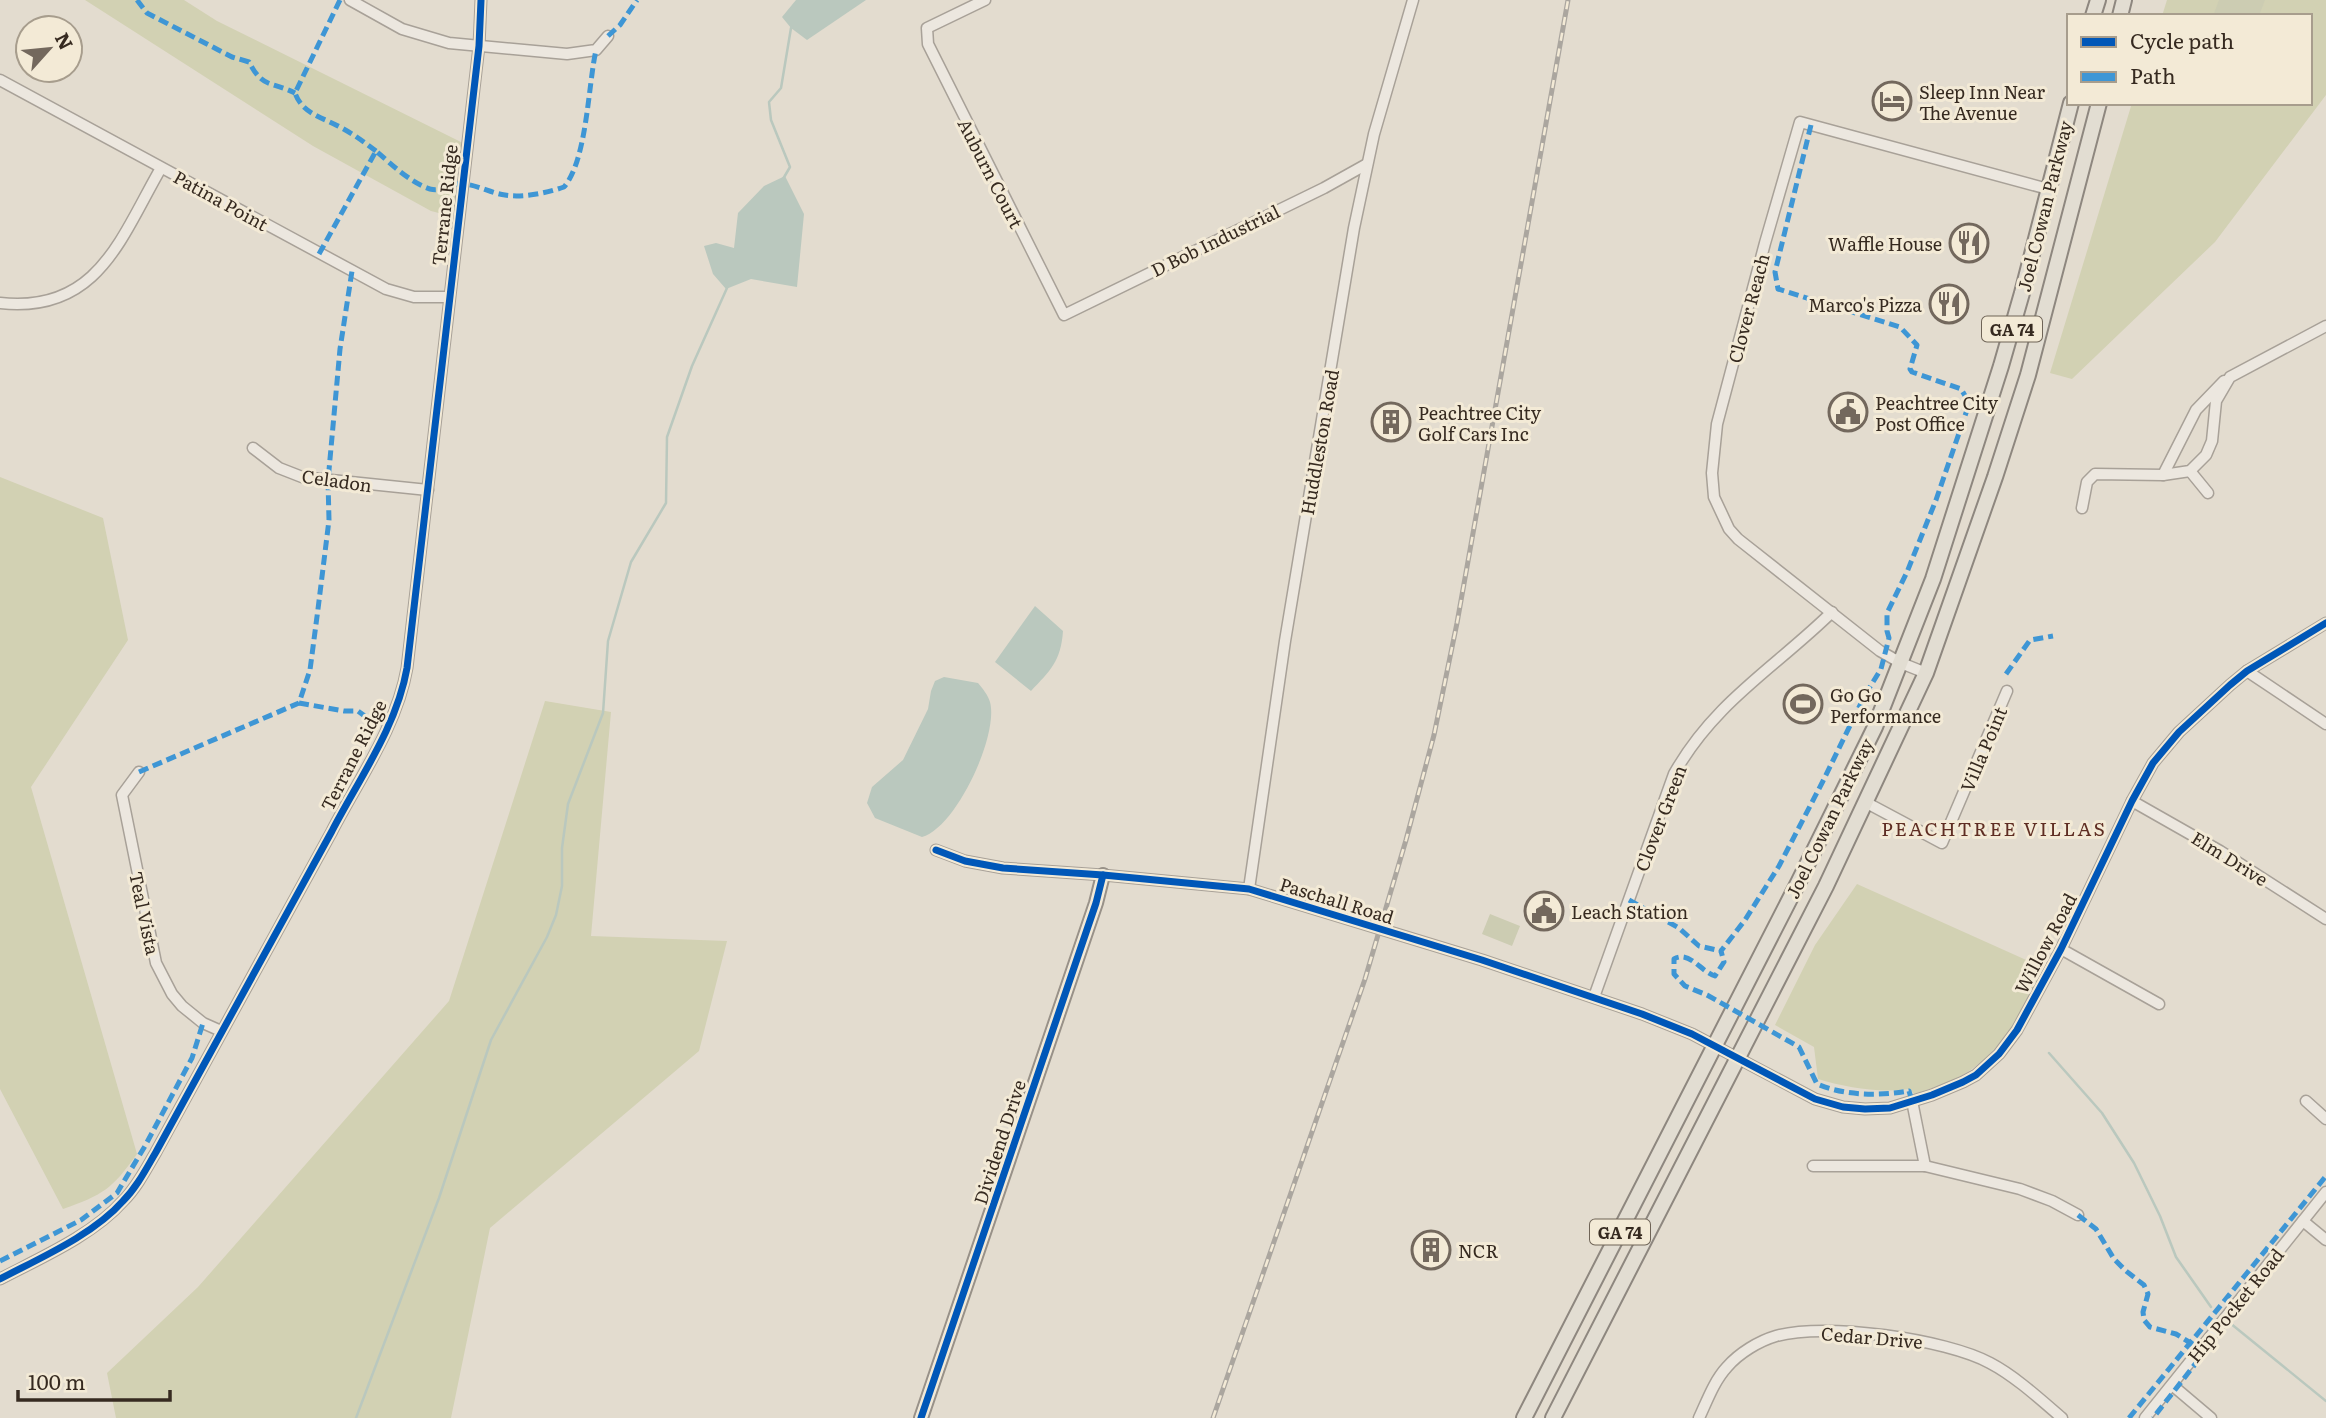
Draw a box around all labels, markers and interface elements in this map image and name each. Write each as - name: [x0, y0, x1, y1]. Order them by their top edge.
- north arrow: [14, 14, 84, 84]
- legend: [2067, 14, 2312, 105]
- text: Cycle path: [2130, 24, 2234, 55]
- text: N: [49, 27, 81, 54]
- text: Path: [2130, 59, 2176, 90]
- place label: Sleep Inn Near The Avenue: [1919, 78, 2045, 126]
- hotel icon: Sleep Inn Near The Avenue: [1871, 80, 1913, 122]
- street label: Auburn Court: [952, 113, 1031, 233]
- street label: Joel Cowan Parkway: [2010, 117, 2078, 294]
- street label: Terrane Ridge: [424, 143, 464, 267]
- street label: Patina Point: [169, 163, 274, 237]
- street label: D Bob Industrial: [1146, 197, 1284, 283]
- restaurant icon: Waffle House: [1948, 222, 1990, 264]
- place label: Waffle House: [1828, 230, 1942, 257]
- street label: Clover Reach: [1720, 250, 1776, 366]
- restaurant icon: Marco's Pizza: [1928, 283, 1970, 325]
- place label: Marco's Pizza: [1808, 291, 1922, 318]
- road number: GA 74: [1982, 316, 2042, 342]
- street label: Huddleston Road: [1293, 367, 1345, 517]
- place label: Peachtree City Post Office: [1875, 389, 1999, 437]
- public building icon: Peachtree City Post Office: [1827, 391, 1869, 433]
- place label: Peachtree City Golf Cars Inc: [1418, 399, 1542, 447]
- building icon: Peachtree City Golf Cars Inc: [1370, 401, 1412, 443]
- street label: Celadon: [300, 462, 374, 498]
- place label: Go Go Performance: [1830, 681, 1941, 729]
- sports icon: Go Go Performance: [1782, 683, 1824, 725]
- street label: Terrane Ridge: [313, 695, 393, 815]
- street label: Villa Point: [1953, 701, 2013, 796]
- street label: Joel Cowan Parkway: [1778, 733, 1880, 903]
- street label: Clover Green: [1627, 761, 1693, 875]
- district label: PEACHTREE VILLAS: [1881, 814, 2107, 842]
- street label: Elm Drive: [2187, 824, 2273, 892]
- street label: Teal Vista: [123, 869, 167, 957]
- street label: Paschall Road: [1276, 870, 1398, 930]
- street label: Willow Road: [2007, 888, 2083, 998]
- public building icon: Leach Station: [1523, 890, 1565, 932]
- place label: Leach Station: [1571, 898, 1688, 925]
- street label: Dividend Drive: [966, 1076, 1032, 1208]
- road number: GA 74: [1590, 1220, 1650, 1244]
- building icon: NCR: [1410, 1229, 1452, 1271]
- place label: NCR: [1458, 1237, 1498, 1264]
- street label: Hip Pocket Road: [2180, 1242, 2290, 1368]
- street label: Cedar Drive: [1820, 1319, 1924, 1355]
- scale bar: [18, 1358, 170, 1402]
- text: 100 m: [28, 1365, 85, 1396]

